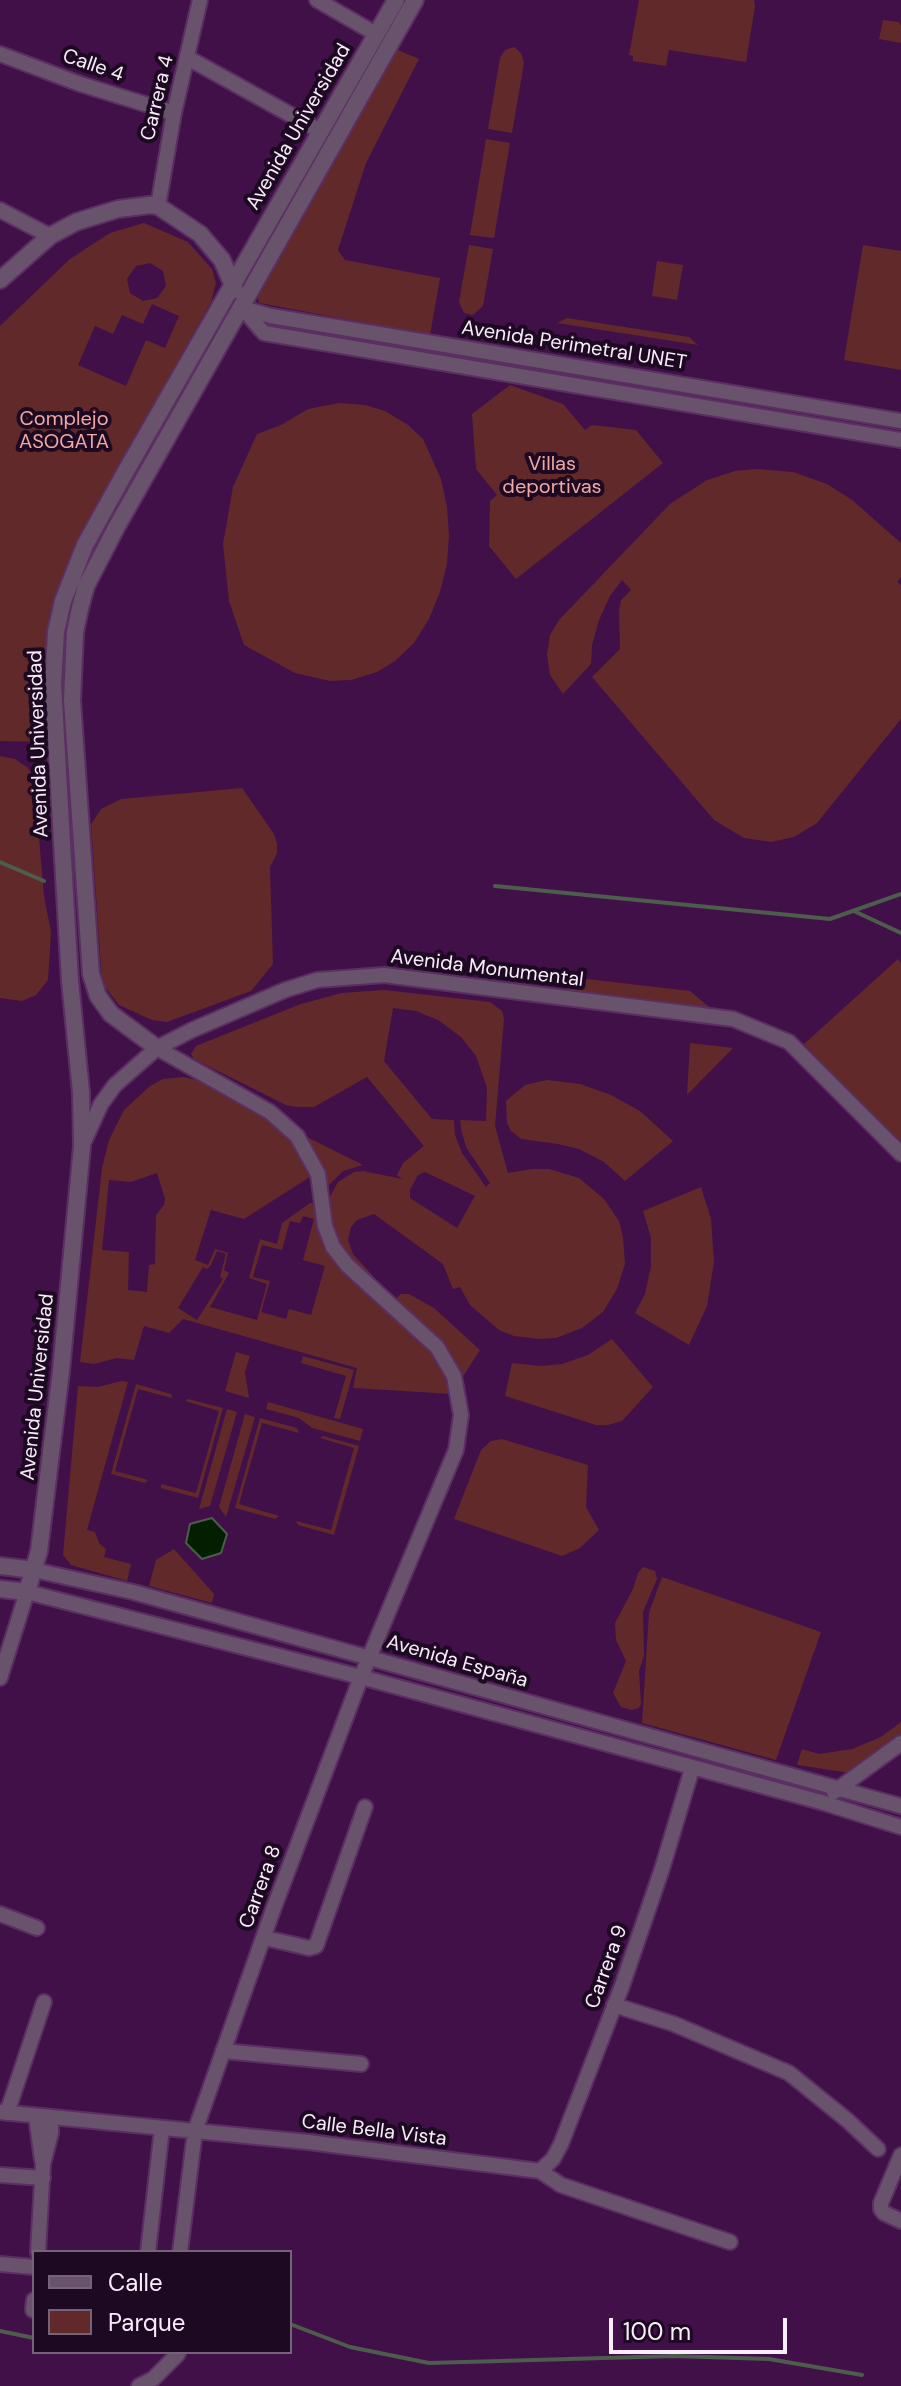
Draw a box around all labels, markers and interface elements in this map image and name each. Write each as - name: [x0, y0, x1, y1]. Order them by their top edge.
- street label: Avenida Universidad: [242, 40, 356, 214]
- street label: Calle 4: [59, 44, 127, 88]
- street label: Carrera 4: [137, 53, 179, 143]
- street label: Avenida Perimetral UNET: [460, 316, 688, 376]
- park label: Complejo ASOGATA: [19, 408, 109, 455]
- park label: Villas deportivas: [502, 453, 602, 500]
- street label: Avenida Universidad: [24, 650, 54, 838]
- street label: Avenida Monumental: [389, 945, 585, 993]
- street label: Avenida Universidad: [16, 1292, 60, 1482]
- street label: Avenida España: [384, 1630, 530, 1694]
- street label: Carrera 8: [235, 1842, 287, 1932]
- street label: Carrera 9: [581, 1922, 633, 2012]
- street label: Calle Bella Vista: [300, 2110, 448, 2152]
- legend: [32, 2250, 292, 2354]
- text: Calle: [108, 2267, 163, 2298]
- scale bar: [613, 2302, 791, 2352]
- text: Parque: [108, 2307, 185, 2338]
- text: 100 m: [623, 2316, 691, 2347]

